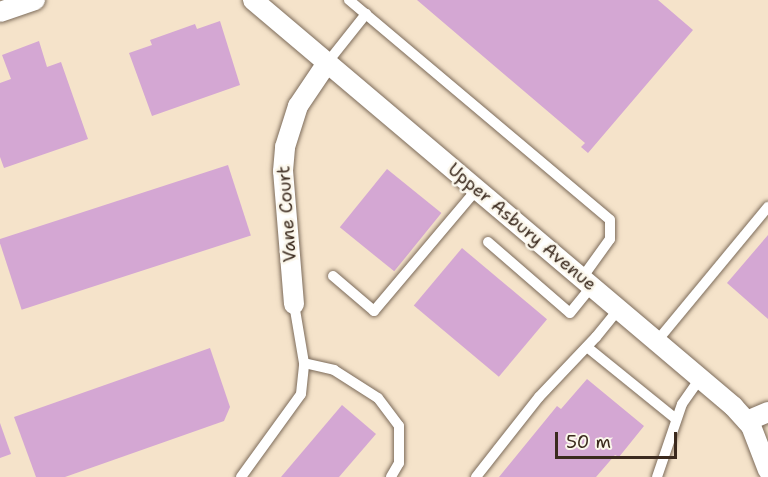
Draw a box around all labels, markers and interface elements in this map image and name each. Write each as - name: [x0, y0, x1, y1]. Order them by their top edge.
- street label: Upper Asbury Avenue: [443, 159, 601, 295]
- street label: Vane Court: [273, 165, 301, 263]
- scale bar: [558, 420, 680, 458]
- text: 50 m: [566, 430, 611, 454]

